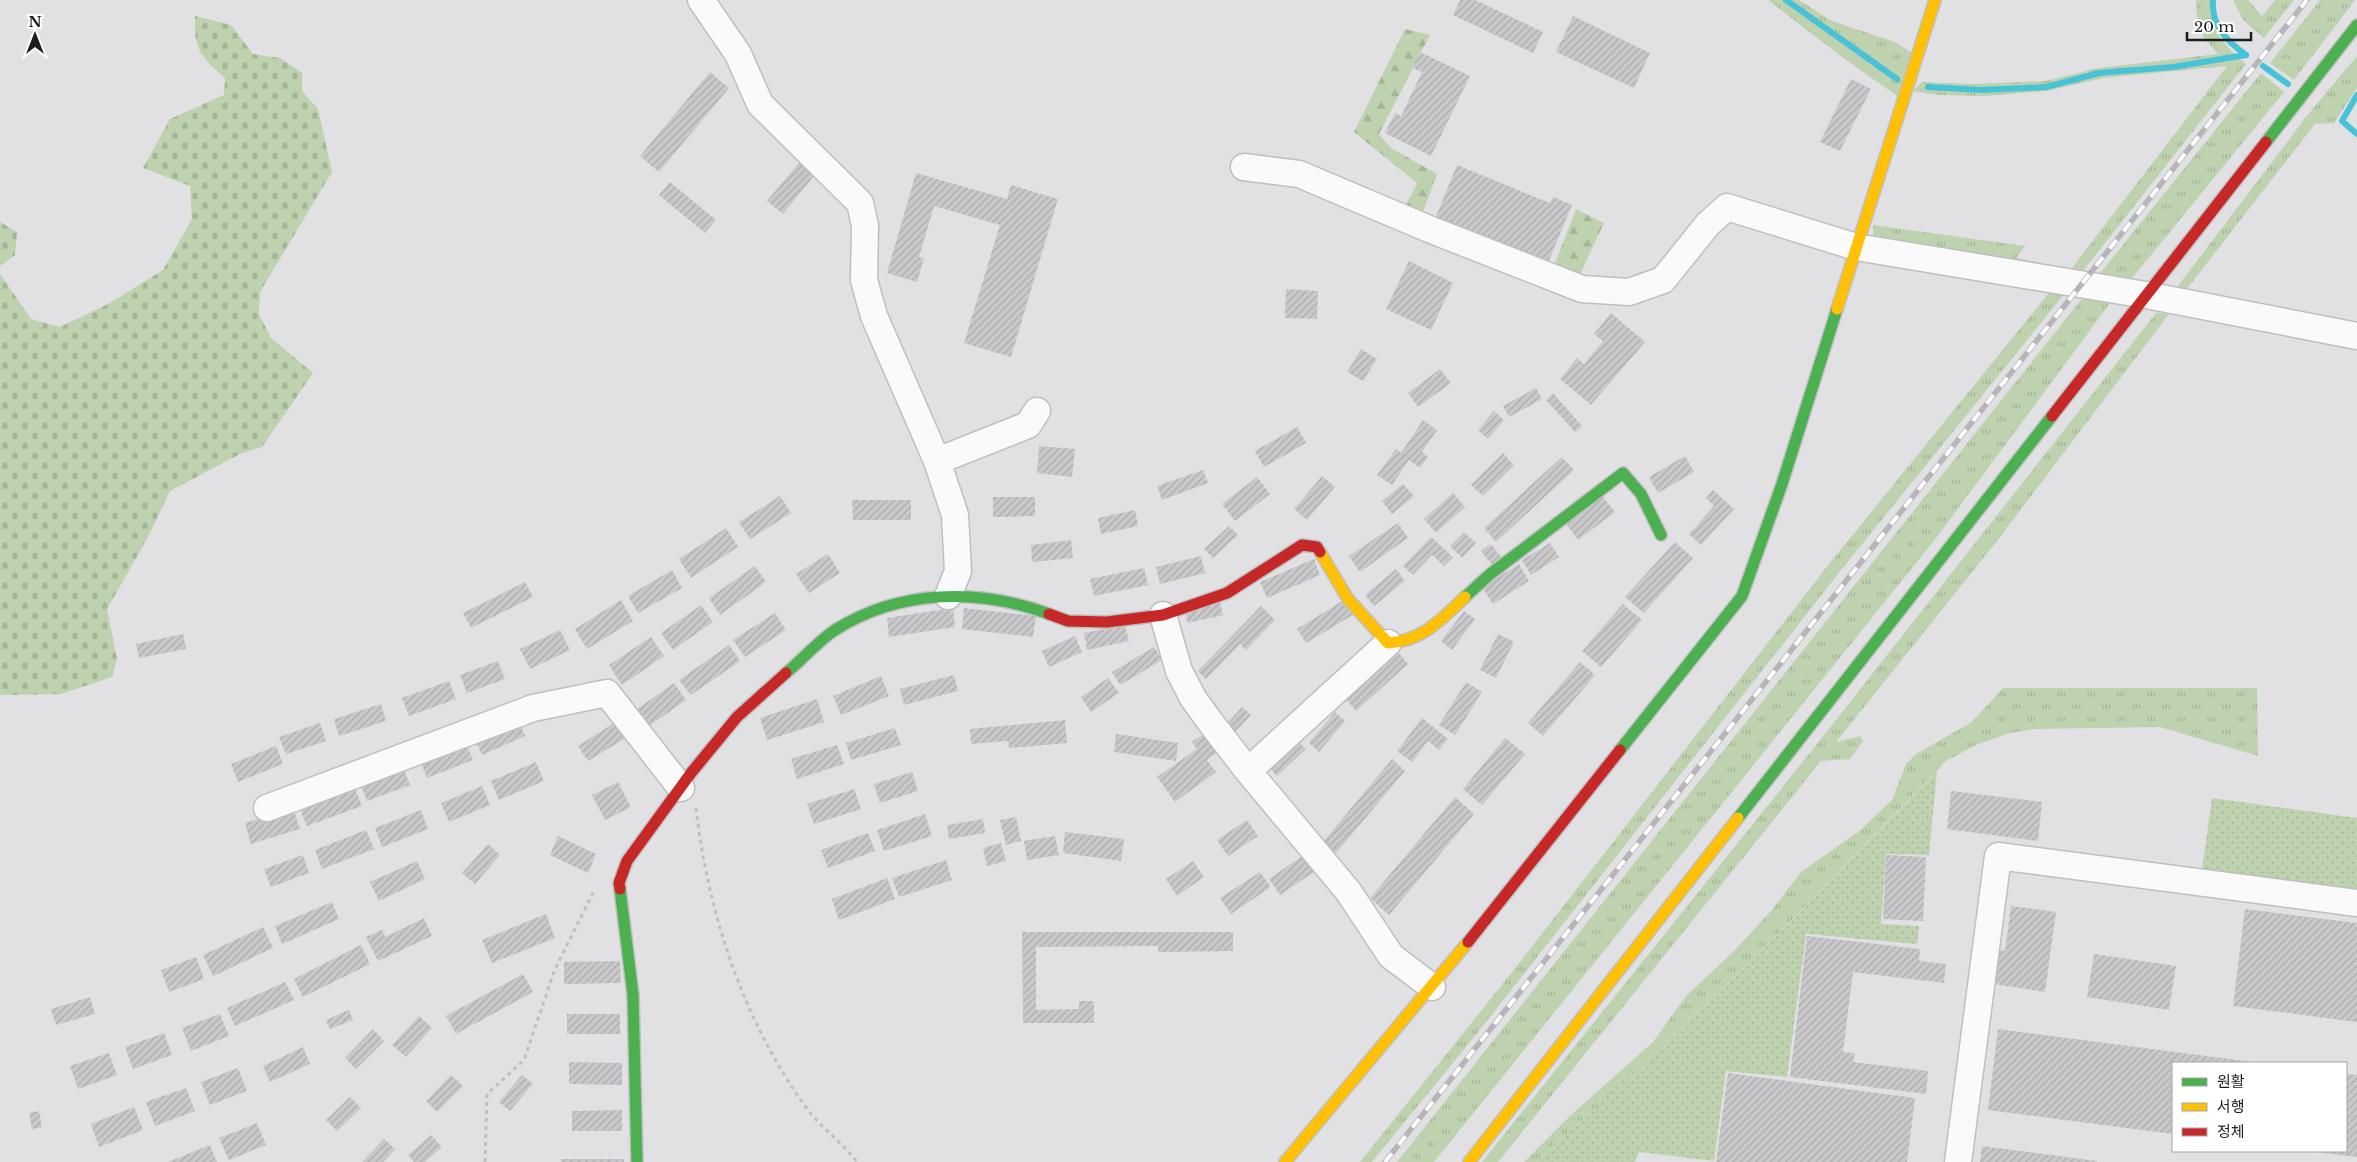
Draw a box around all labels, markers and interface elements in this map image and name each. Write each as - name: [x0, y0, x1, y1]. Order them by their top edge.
- north arrow: [10, 10, 60, 60]
- scale bar: [2187, 10, 2251, 42]
- text: N: [28, 13, 42, 31]
- text: 20 m: [2194, 17, 2234, 36]
- legend: [2172, 1062, 2347, 1152]
- text: 원활: [2217, 1072, 2245, 1091]
- text: 서행: [2217, 1097, 2245, 1116]
- text: 정체: [2217, 1122, 2245, 1141]

